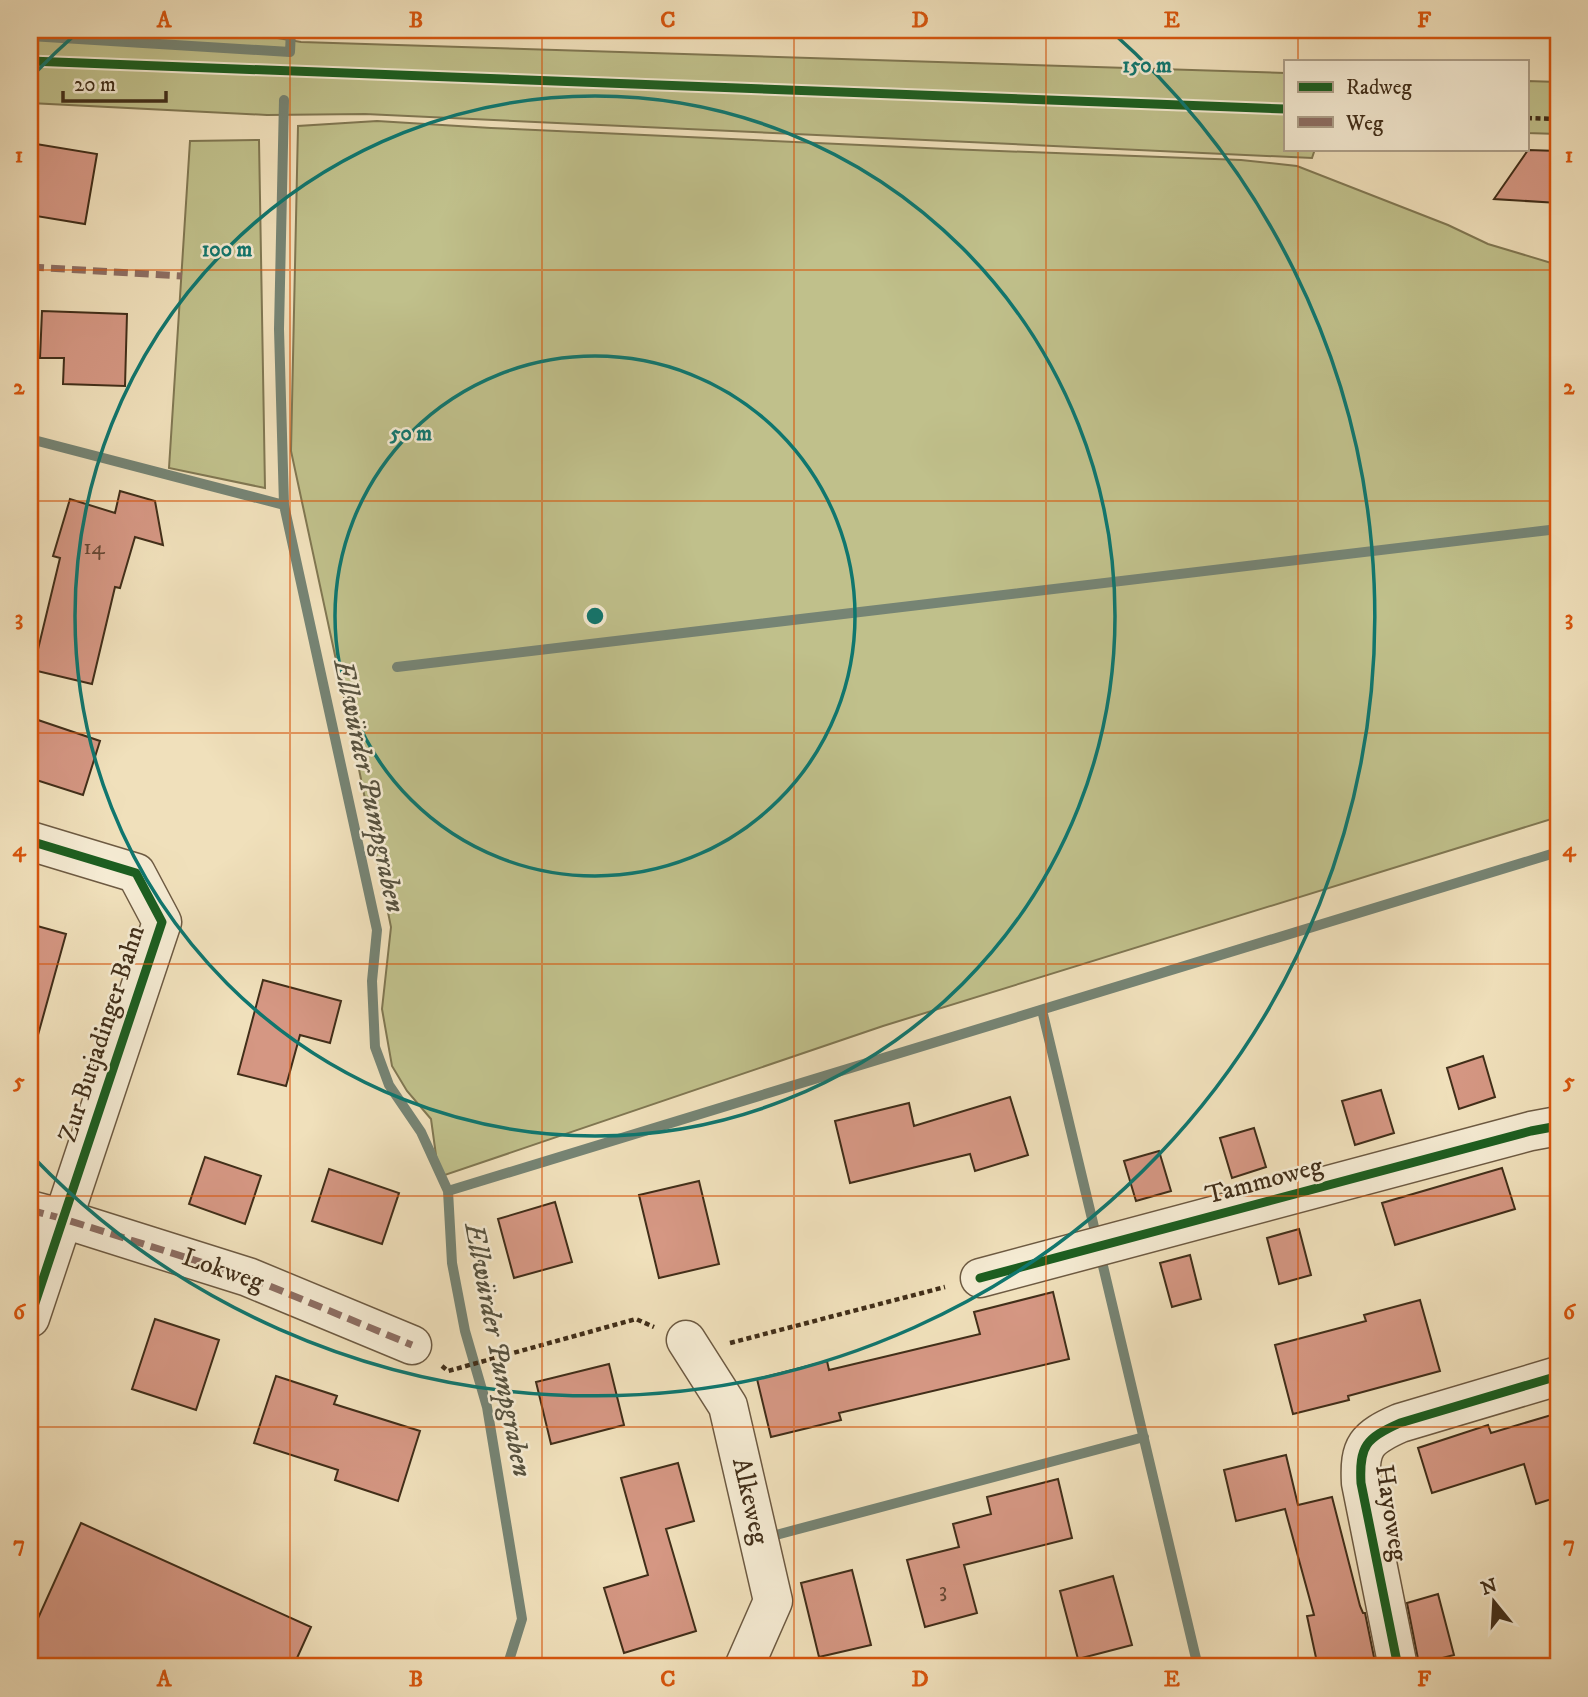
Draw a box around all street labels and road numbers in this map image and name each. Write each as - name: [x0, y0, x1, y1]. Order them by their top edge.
- street label: Zur Butjadinger Bahn: [51, 921, 153, 1146]
- street label: Tammoweg: [1202, 1149, 1327, 1212]
- street label: Lokweg: [178, 1241, 268, 1299]
- street label: Alkeweg: [724, 1455, 776, 1548]
- street label: Hayoweg: [1367, 1462, 1415, 1564]

